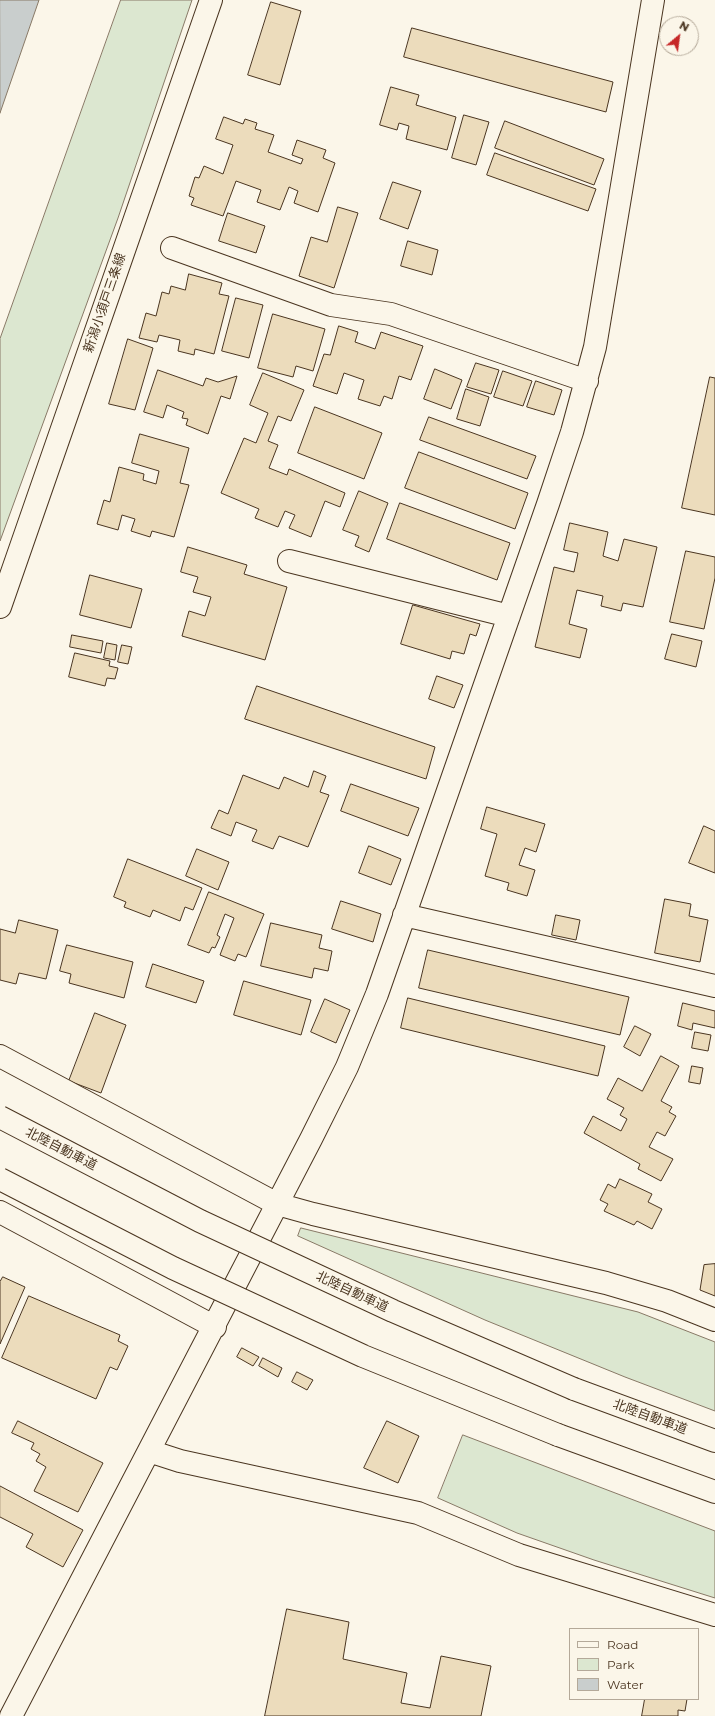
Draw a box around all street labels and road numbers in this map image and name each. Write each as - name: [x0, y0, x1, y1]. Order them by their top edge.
- street label: 新潟小須戸三条線: [81, 251, 129, 355]
- street label: 北陸自動車道: [23, 1124, 99, 1174]
- street label: 北陸自動車道: [313, 1268, 391, 1316]
- street label: 北陸自動車道: [611, 1396, 689, 1438]

